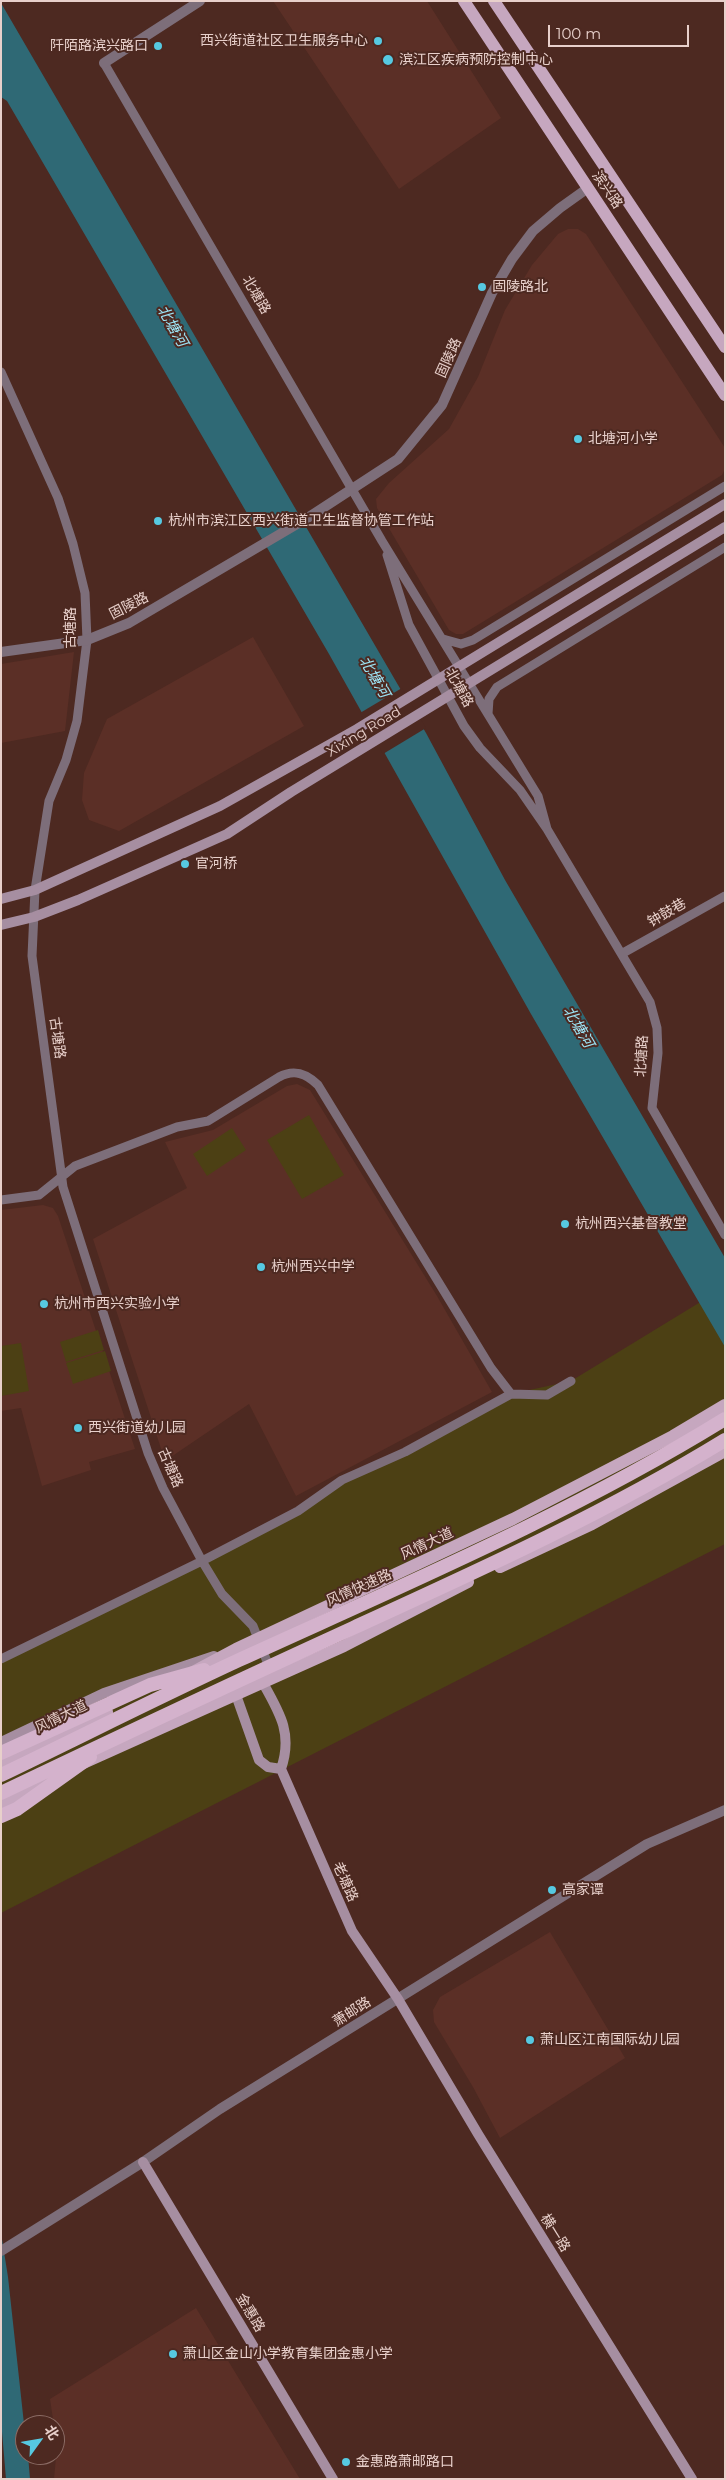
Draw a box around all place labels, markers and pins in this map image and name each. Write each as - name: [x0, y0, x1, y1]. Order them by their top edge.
- place label: 西兴街道社区卫生服务中心: [200, 33, 368, 49]
- marker: 西兴街道社区卫生服务中心: [372, 35, 384, 47]
- place label: 阡陌路滨兴路口: [50, 38, 148, 54]
- marker: 阡陌路滨兴路口: [152, 40, 164, 52]
- place label: 滨江区疾病预防控制中心: [399, 52, 553, 68]
- marker: 滨江区疾病预防控制中心: [381, 53, 395, 67]
- place label: 固陵路北: [492, 279, 548, 295]
- marker: 固陵路北: [476, 281, 488, 293]
- place label: 北塘河小学: [588, 431, 658, 447]
- marker: 北塘河小学: [572, 433, 584, 445]
- place label: 杭州市滨江区西兴街道卫生监督协管工作站: [168, 513, 434, 529]
- marker: 杭州市滨江区西兴街道卫生监督协管工作站: [152, 515, 164, 527]
- place label: 官河桥: [195, 856, 237, 872]
- marker: 官河桥: [179, 858, 191, 870]
- place label: 杭州西兴基督教堂: [575, 1216, 687, 1232]
- marker: 杭州西兴基督教堂: [559, 1218, 571, 1230]
- place label: 杭州西兴中学: [271, 1259, 355, 1275]
- marker: 杭州西兴中学: [255, 1261, 267, 1273]
- place label: 杭州市西兴实验小学: [54, 1296, 180, 1312]
- marker: 杭州市西兴实验小学: [38, 1298, 50, 1310]
- place label: 西兴街道幼儿园: [88, 1420, 186, 1436]
- marker: 西兴街道幼儿园: [72, 1422, 84, 1434]
- place label: 高家谭: [562, 1882, 604, 1898]
- marker: 高家谭: [546, 1884, 558, 1896]
- place label: 萧山区江南国际幼儿园: [540, 2032, 680, 2048]
- marker: 萧山区江南国际幼儿园: [524, 2034, 536, 2046]
- place label: 萧山区金山小学教育集团金惠小学: [183, 2346, 393, 2362]
- marker: 萧山区金山小学教育集团金惠小学: [167, 2348, 179, 2360]
- place label: 金惠路萧邮路口: [356, 2454, 454, 2470]
- marker: 金惠路萧邮路口: [340, 2456, 352, 2468]

